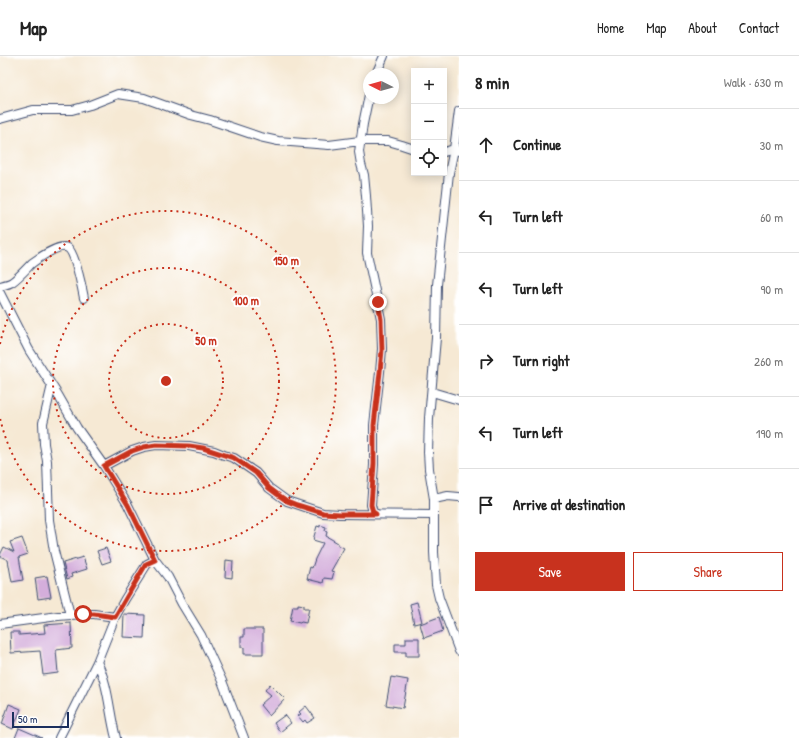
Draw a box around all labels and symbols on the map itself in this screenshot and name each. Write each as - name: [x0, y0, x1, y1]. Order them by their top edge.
- north arrow: [363, 68, 399, 104]
- text: 150 m: [273, 252, 299, 269]
- text: 100 m: [233, 292, 259, 309]
- route end: [369, 293, 387, 311]
- text: 50 m: [195, 332, 217, 349]
- centre of rings: [159, 374, 173, 388]
- route start: [74, 605, 92, 623]
- scale bar: [12, 710, 69, 729]

